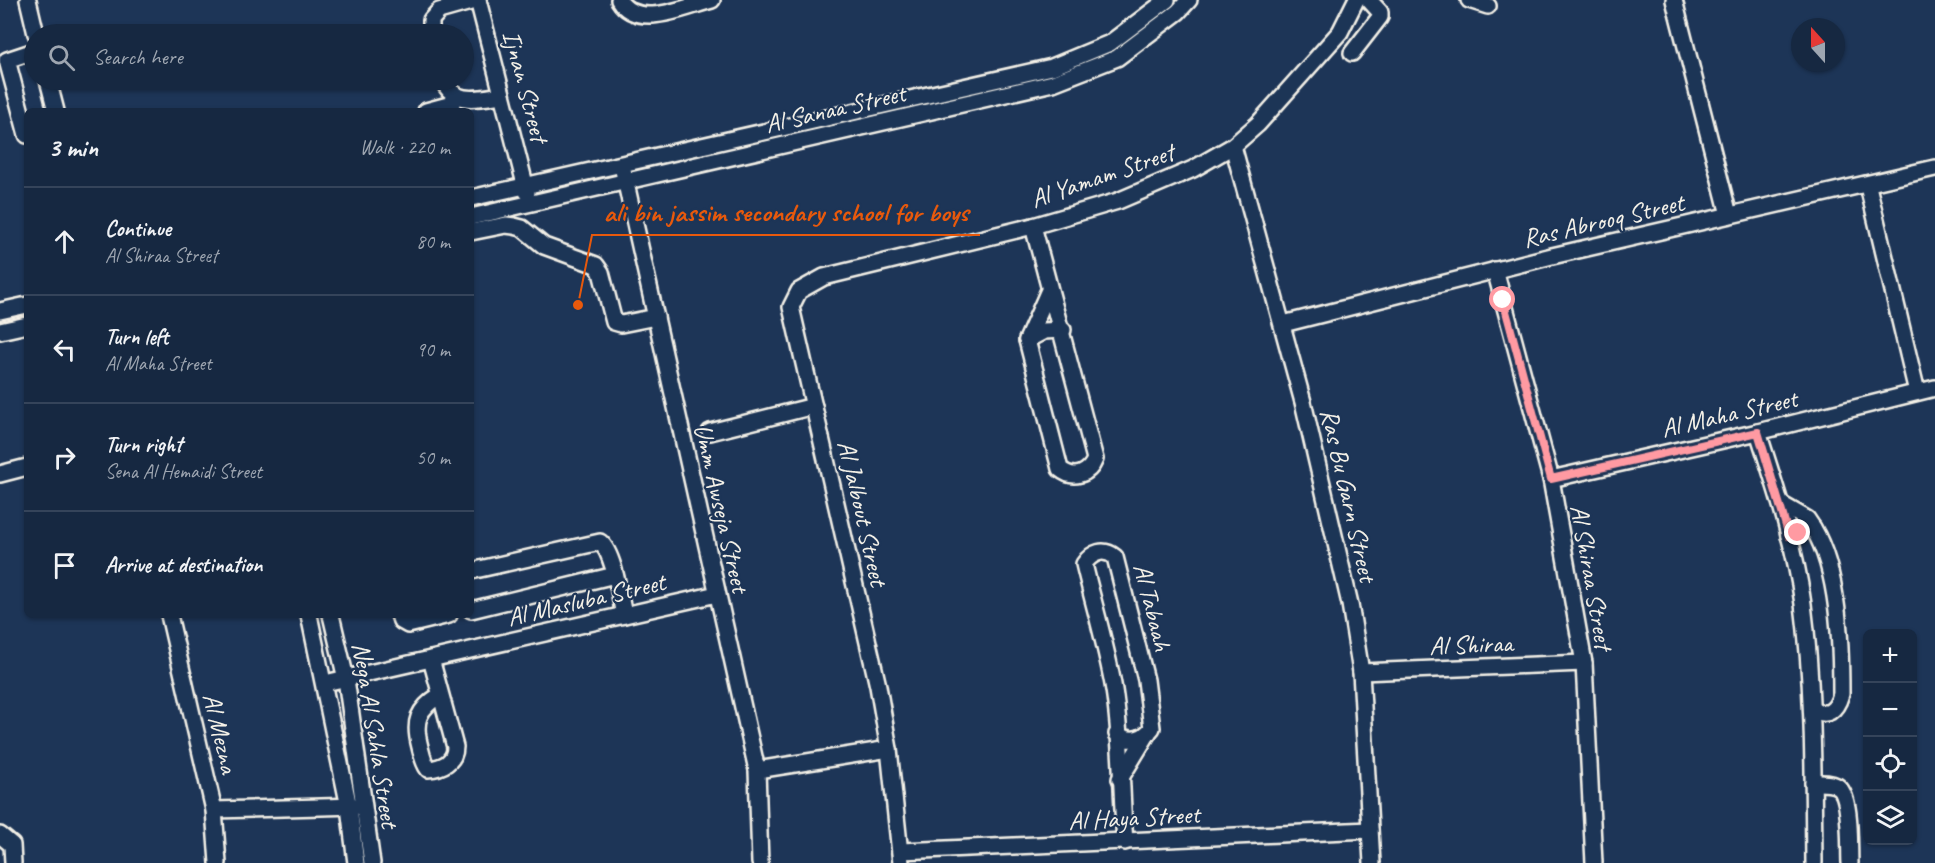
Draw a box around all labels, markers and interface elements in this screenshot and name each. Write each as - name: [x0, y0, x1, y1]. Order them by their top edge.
- north arrow: [1791, 18, 1845, 72]
- search box: [24, 24, 474, 90]
- street label: Ijnan Street: [495, 27, 557, 149]
- icon: search: [45, 41, 78, 74]
- text: Search here: [93, 43, 183, 71]
- street label: Al Sanaa Street: [762, 76, 911, 141]
- text: 3 min: [48, 131, 98, 164]
- street label: Al Yamam Street: [1026, 134, 1182, 215]
- text: Walk · 220 m: [360, 135, 450, 160]
- street label: Ras Abrooq Street: [1519, 185, 1689, 255]
- callout: ali bin jassim secondary school for boys: [592, 190, 980, 235]
- text: ali bin jassim secondary school for boys: [603, 195, 971, 229]
- text: Continue: [105, 215, 171, 243]
- icon: ahead: [48, 225, 81, 258]
- text: 80 m: [416, 229, 450, 254]
- text: Al Shiraa Street: [105, 243, 218, 268]
- route start: [1489, 286, 1515, 312]
- text: Turn left: [105, 323, 169, 351]
- icon: left: [48, 333, 81, 366]
- text: 90 m: [416, 337, 450, 362]
- text: Al Maha Street: [105, 351, 212, 376]
- street label: Al Maha Street: [1658, 381, 1803, 445]
- street label: Ras Bu Garn Street: [1313, 405, 1385, 587]
- street label: Umm Awseja Street: [686, 421, 757, 598]
- text: Turn right: [105, 431, 182, 459]
- street label: Al Jalbout Street: [830, 437, 896, 591]
- icon: right: [48, 441, 81, 474]
- text: 50 m: [416, 445, 450, 470]
- text: Sena Al Hemaidi Street: [105, 459, 262, 484]
- street label: Al Shiraa Street: [1563, 502, 1621, 655]
- route end: [1784, 519, 1810, 545]
- icon: arrive: [48, 549, 81, 582]
- text: Arrive at destination: [105, 551, 262, 579]
- street label: Al Tabaah: [1126, 560, 1180, 655]
- street label: Al Masluba Street: [504, 565, 671, 634]
- street label: Al Shiraa: [1429, 626, 1516, 662]
- map controls: [1863, 629, 1917, 845]
- button: +: [1863, 629, 1917, 683]
- street label: Nega Al Sahla Street: [345, 640, 407, 832]
- button: −: [1863, 683, 1917, 737]
- street label: Al Mezna: [195, 690, 246, 778]
- button: locate: [1863, 737, 1917, 791]
- button: layers: [1863, 791, 1917, 845]
- street label: Al Haya Street: [1068, 797, 1203, 837]

